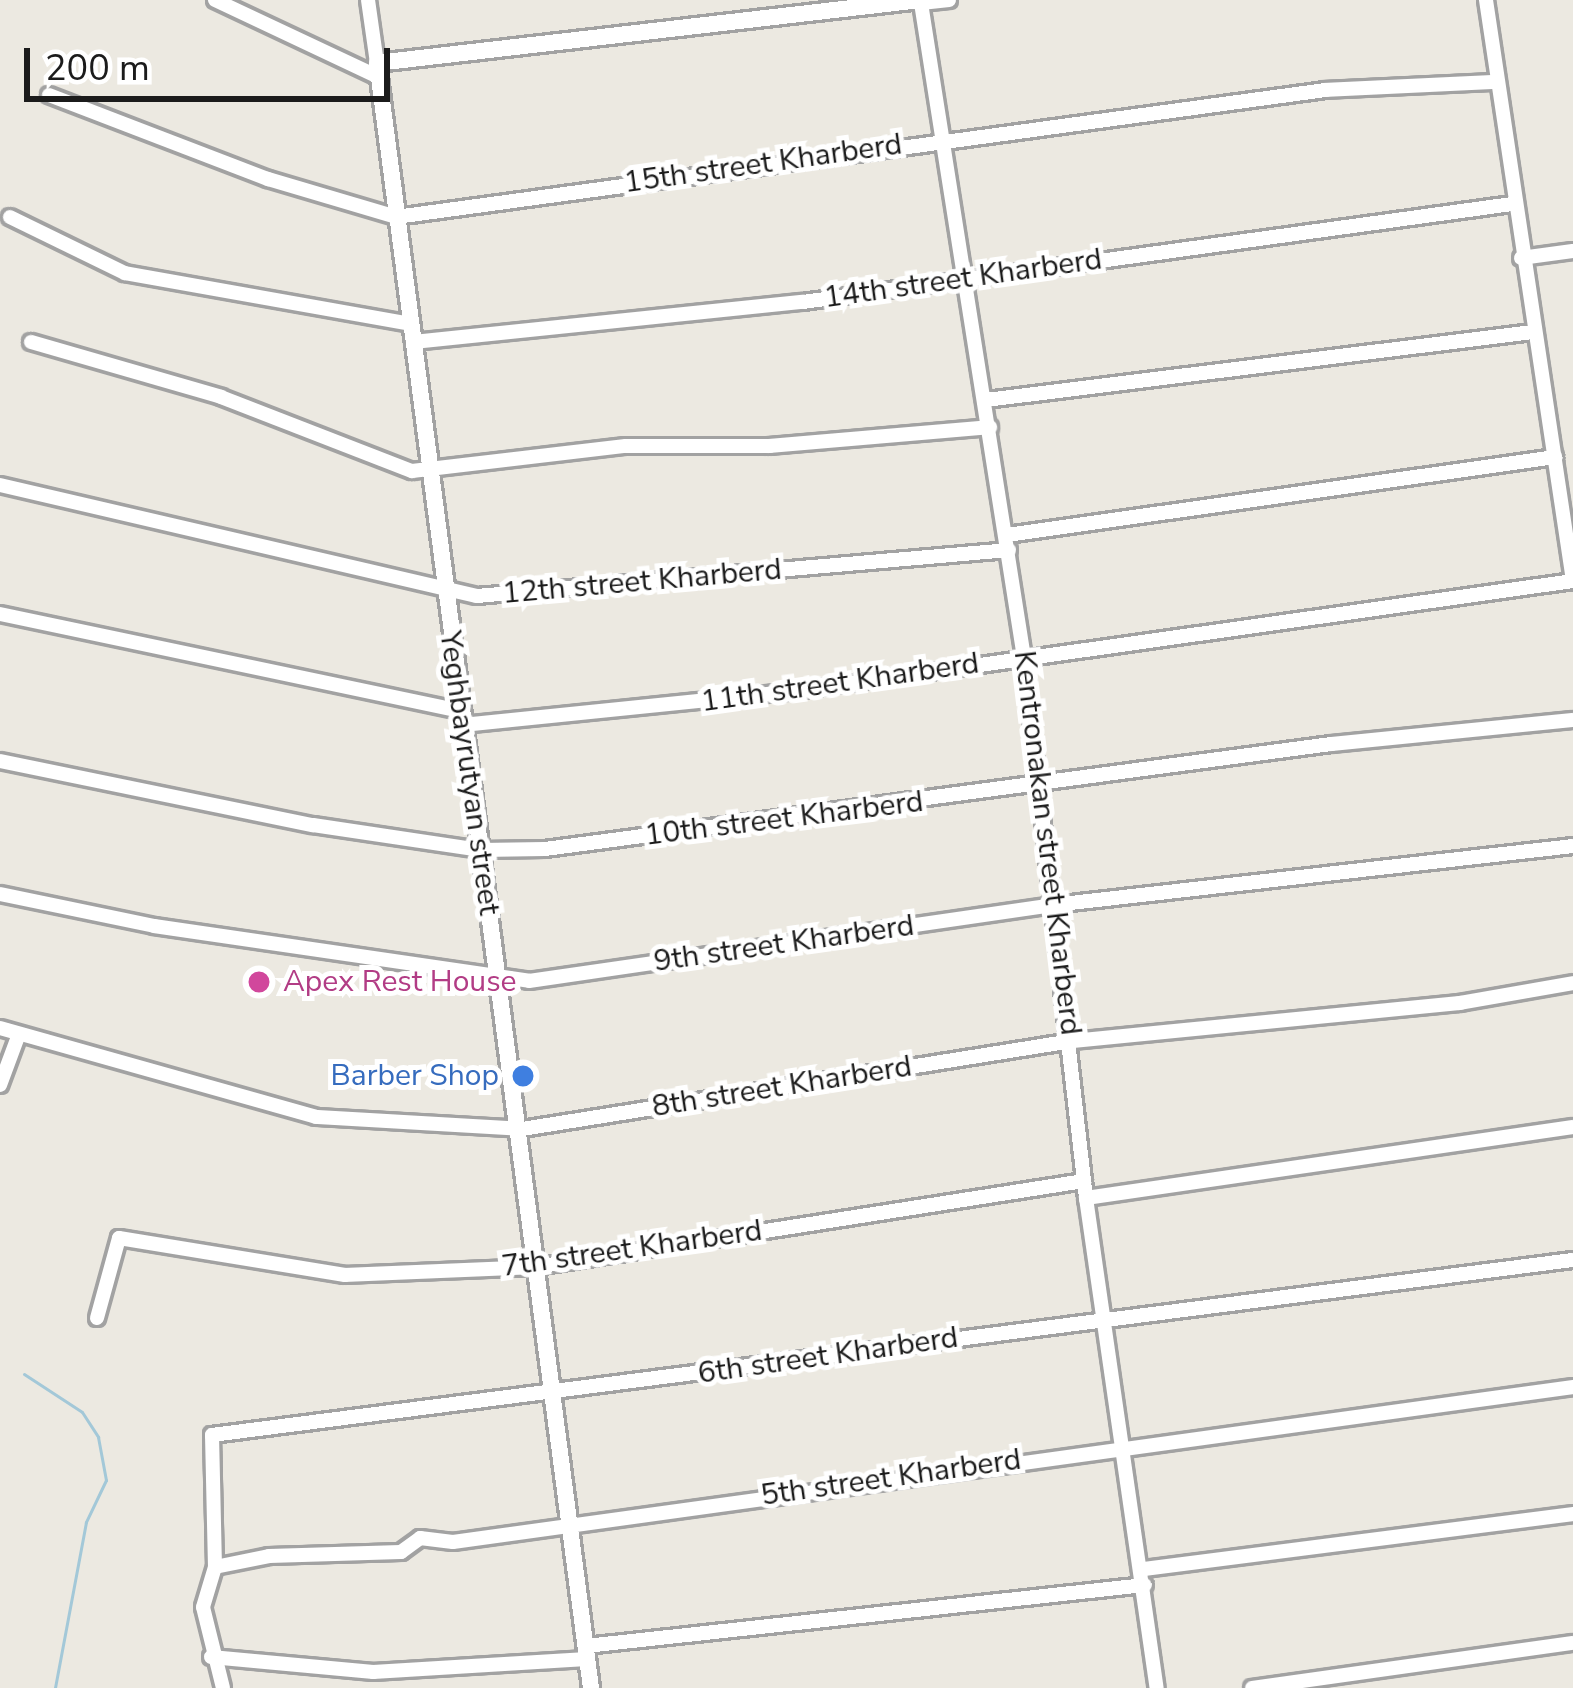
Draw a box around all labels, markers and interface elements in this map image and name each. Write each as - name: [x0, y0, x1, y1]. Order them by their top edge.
- scale bar: [30, 24, 396, 98]
- text: 200 m: [45, 44, 150, 93]
- street label: 15th street Kharberd: [622, 127, 904, 201]
- street label: 14th street Kharberd: [822, 242, 1104, 316]
- street label: 12th street Kharberd: [501, 552, 783, 612]
- street label: Yeghbayrutyan street: [431, 629, 507, 917]
- street label: 11th street Kharberd: [699, 646, 981, 720]
- street label: Kentronakan street Kharberd: [1006, 649, 1088, 1037]
- street label: 10th street Kharberd: [643, 784, 925, 854]
- street label: 9th street Kharberd: [651, 908, 917, 980]
- place label: Apex Rest House: [283, 964, 517, 1000]
- marker: Apex Rest House: [246, 969, 272, 995]
- street label: 8th street Kharberd: [649, 1049, 915, 1125]
- place label: Barber Shop: [331, 1058, 499, 1094]
- marker: Barber Shop: [510, 1063, 536, 1089]
- street label: 7th street Kharberd: [499, 1213, 765, 1285]
- street label: 6th street Kharberd: [695, 1320, 961, 1392]
- street label: 5th street Kharberd: [758, 1442, 1024, 1514]

